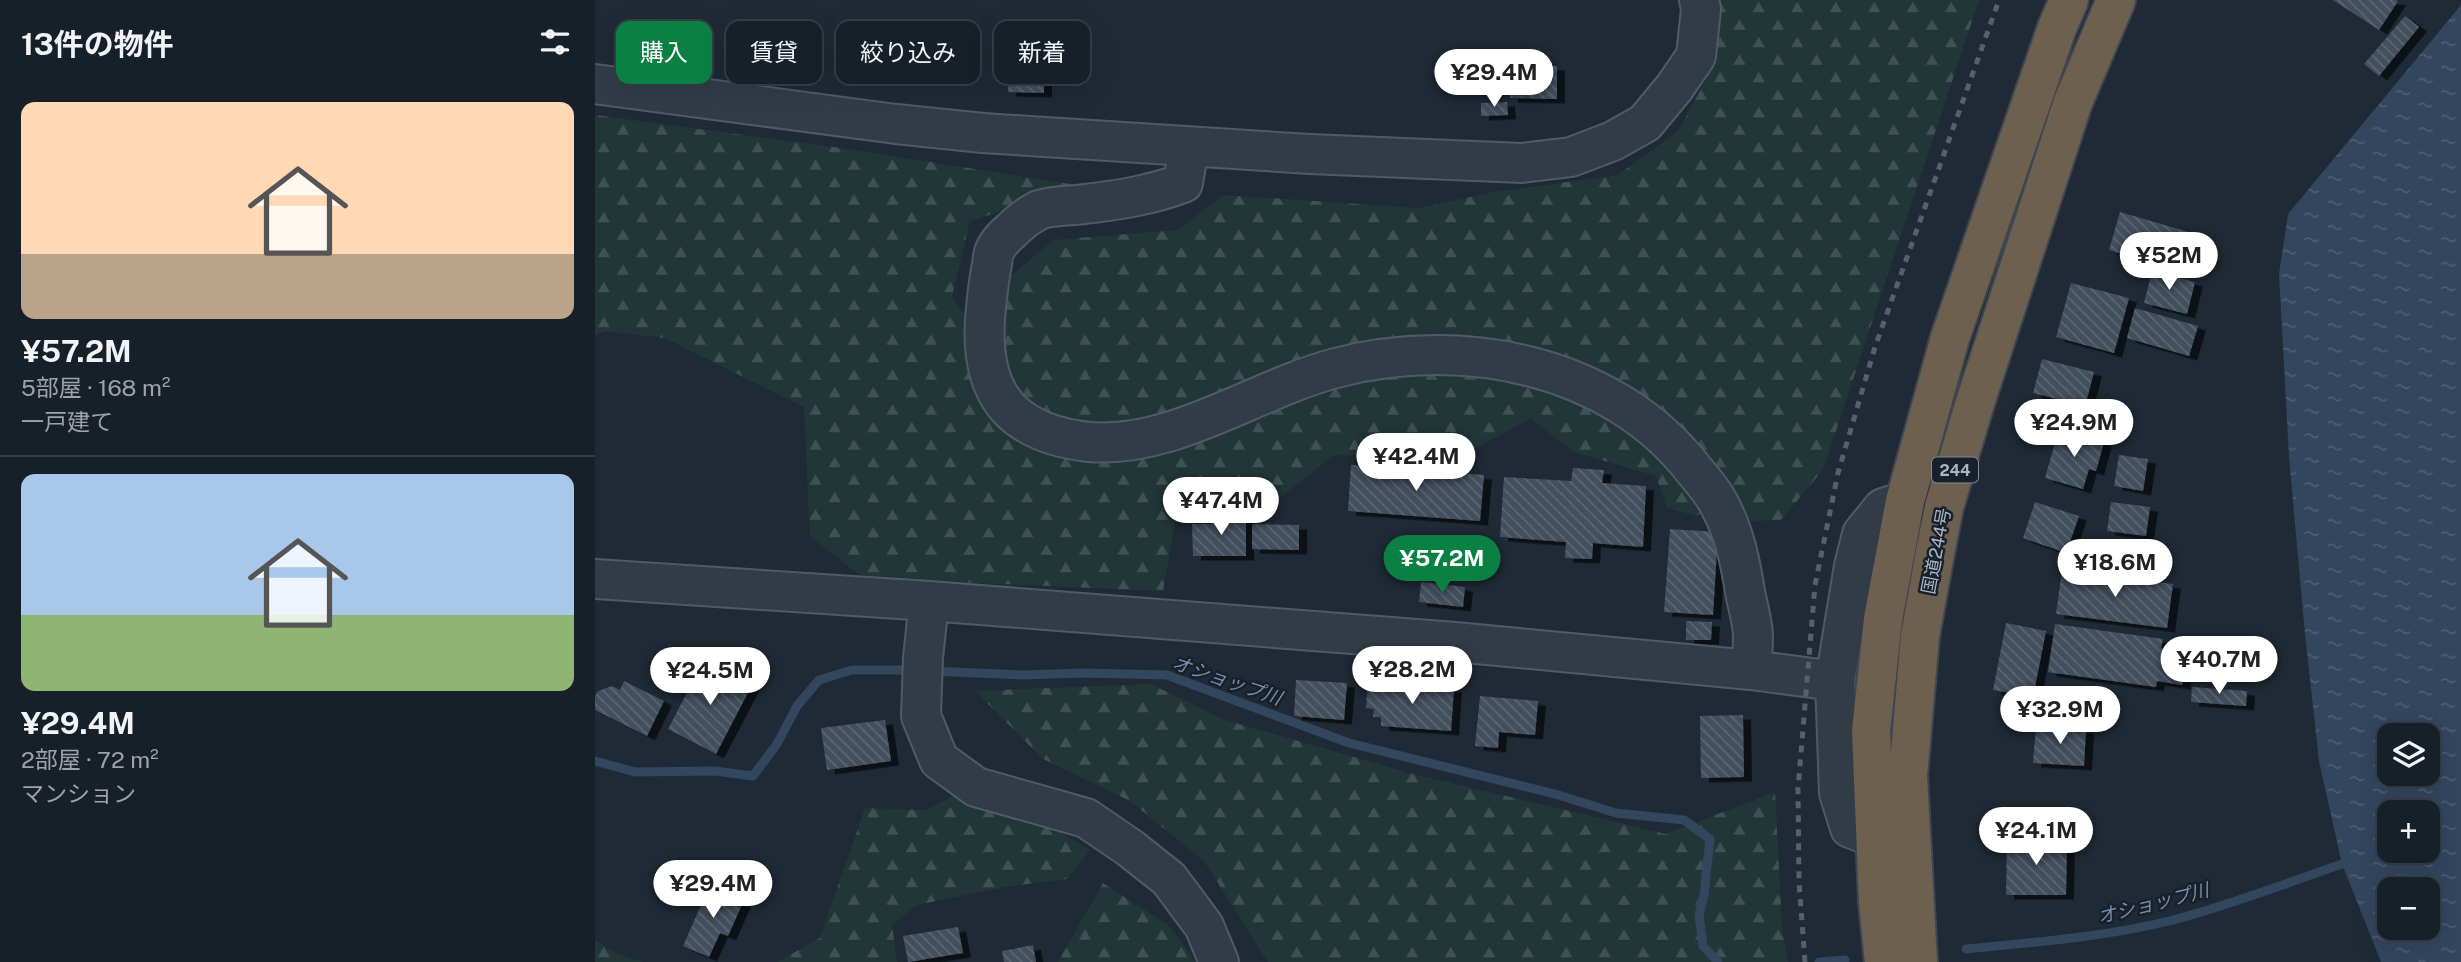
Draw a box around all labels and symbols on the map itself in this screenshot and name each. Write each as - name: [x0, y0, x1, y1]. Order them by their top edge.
- pin: ¥29.4M: [1437, 50, 1551, 109]
- pin: ¥52M: [2128, 232, 2210, 292]
- pin: ¥24.9M: [2017, 400, 2131, 459]
- pin: ¥42.4M: [1359, 434, 1473, 493]
- road number: 244: [1932, 457, 1978, 482]
- pin: ¥47.4M: [1164, 477, 1278, 537]
- street label: 国道244号: [1917, 506, 1955, 596]
- pin: ¥57.2M: [1385, 536, 1499, 595]
- pin: ¥18.6M: [2058, 540, 2172, 599]
- pin: ¥40.7M: [2162, 636, 2276, 696]
- pin: ¥28.2M: [1355, 646, 1469, 706]
- pin: ¥24.5M: [653, 648, 767, 707]
- water label: オショップ川: [1170, 651, 1286, 710]
- pin: ¥32.9M: [2003, 686, 2117, 746]
- pin: ¥24.1M: [1979, 808, 2093, 867]
- pin: ¥29.4M: [656, 860, 770, 920]
- water label: オショップ川: [2095, 878, 2213, 927]

